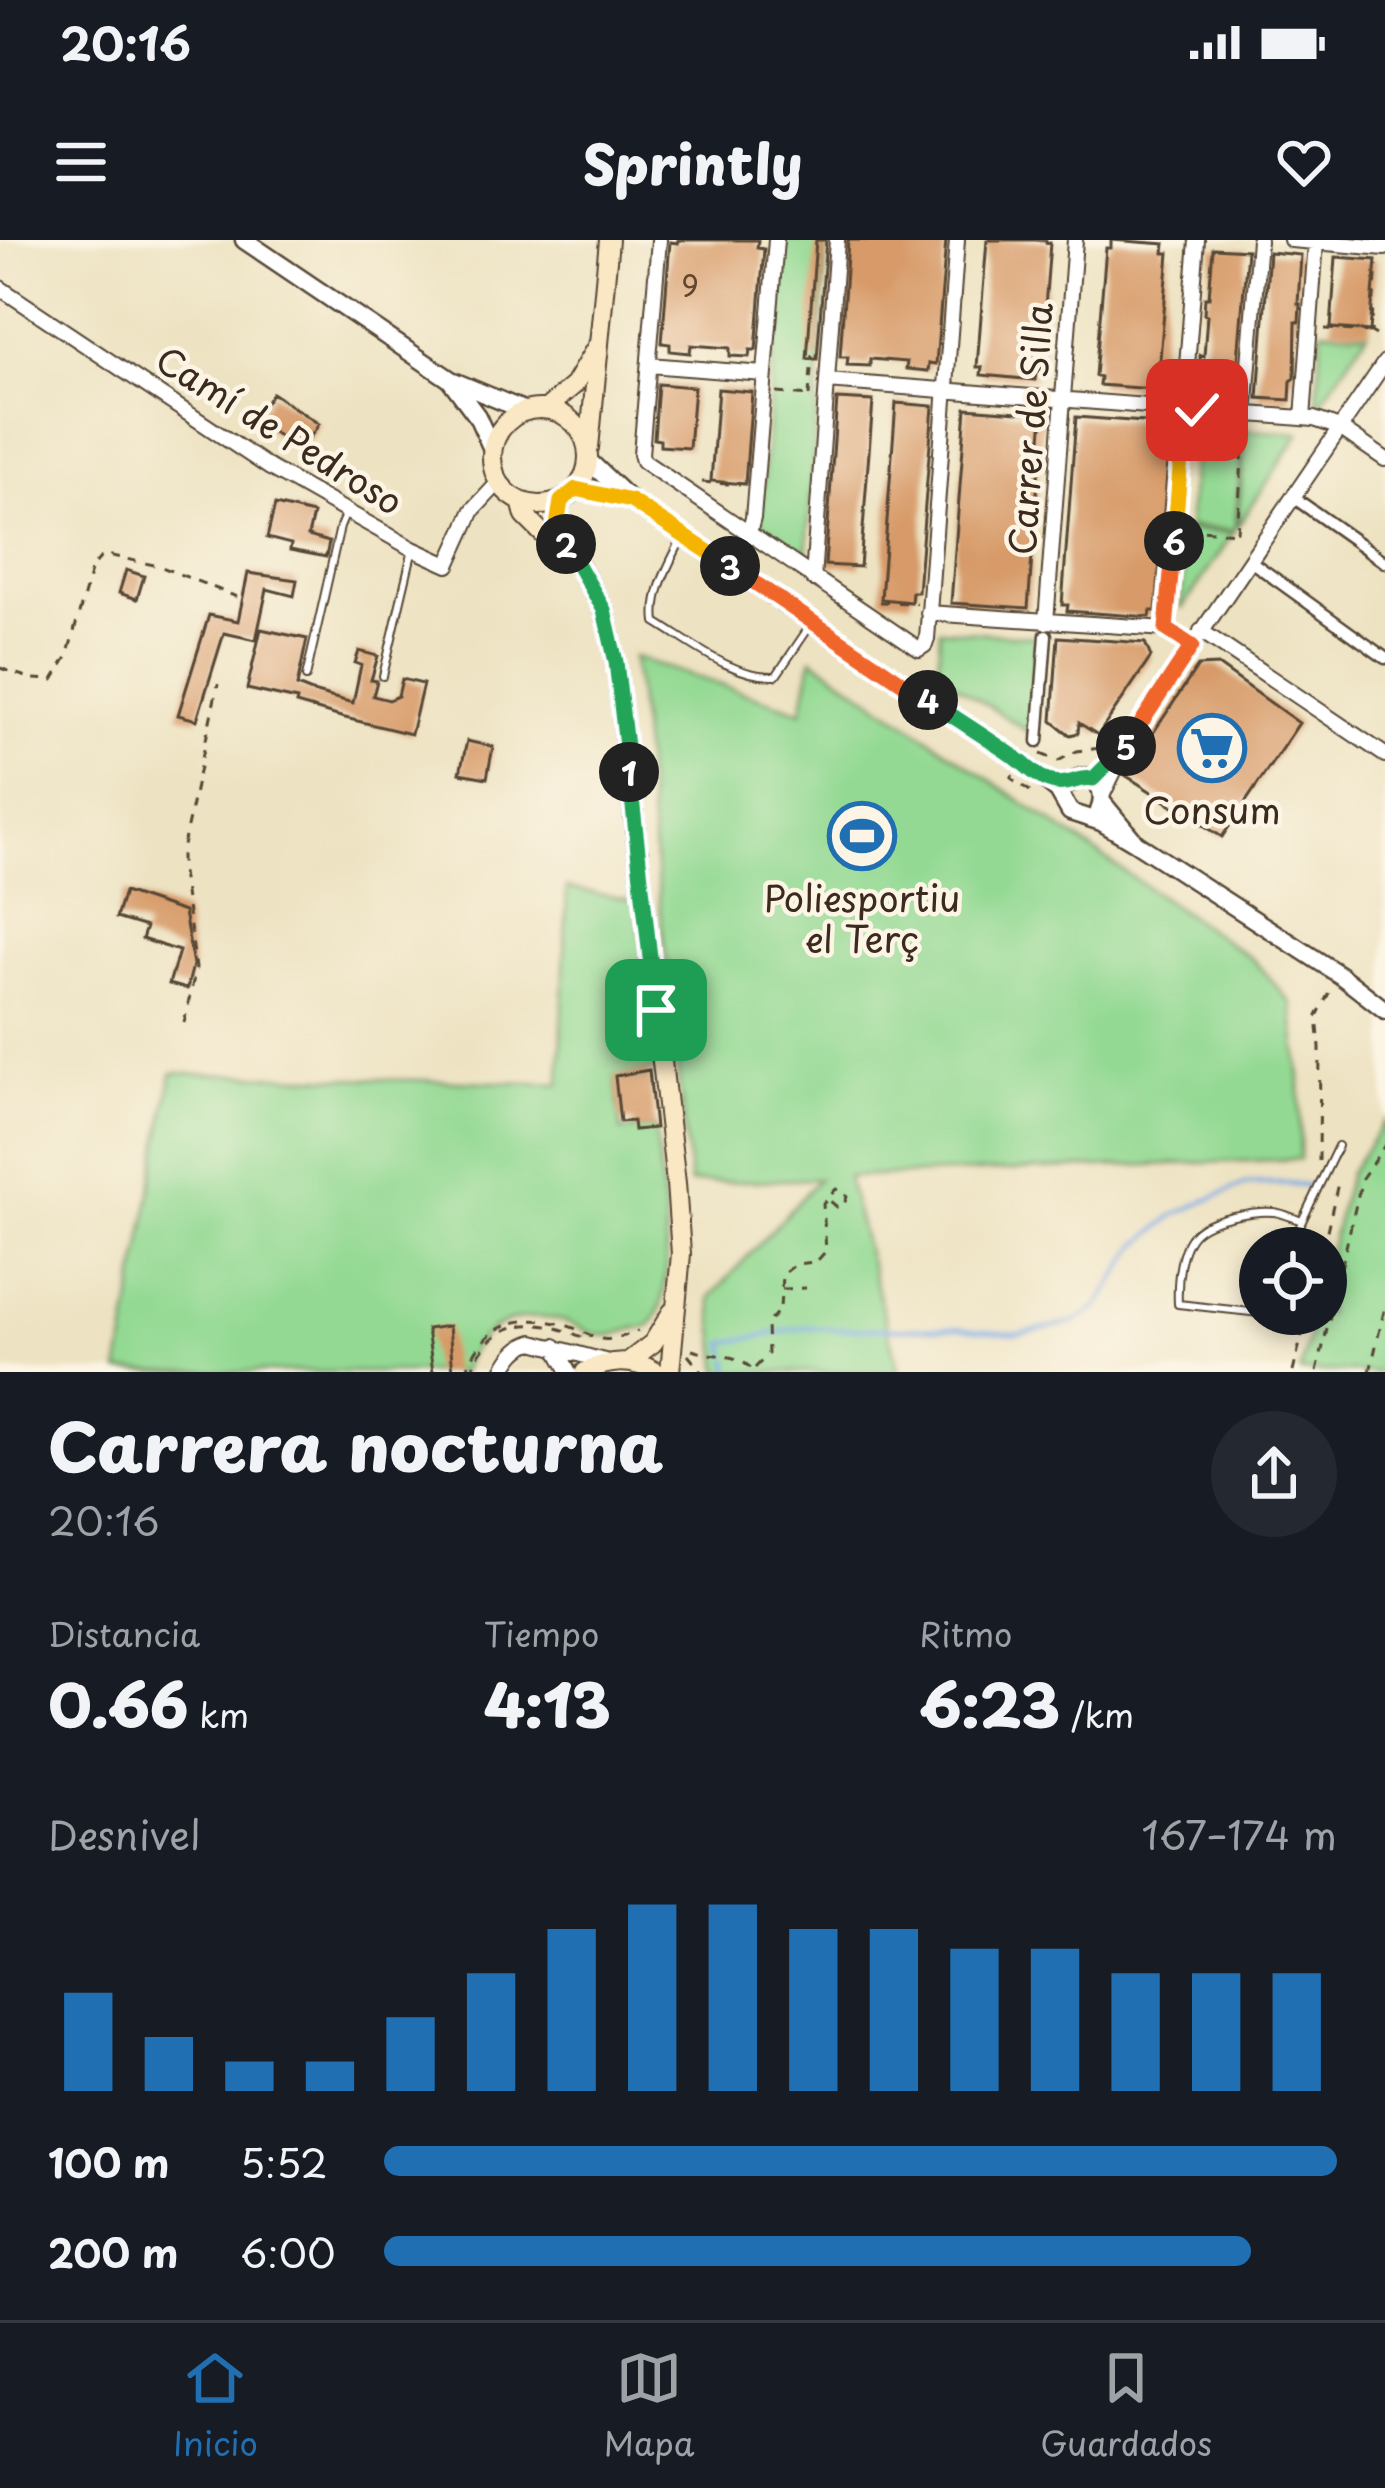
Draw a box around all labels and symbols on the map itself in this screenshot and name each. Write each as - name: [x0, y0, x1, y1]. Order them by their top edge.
- house number: 9: [681, 262, 699, 307]
- street label: Carrer de Silla: [993, 300, 1065, 557]
- street label: Camí de Pedroso: [146, 331, 414, 527]
- pin: [1146, 359, 1248, 461]
- pin: 6: [1144, 511, 1204, 571]
- pin: 2: [536, 514, 596, 574]
- pin: 3: [700, 536, 760, 596]
- pin: 4: [898, 670, 958, 730]
- supermarket icon: Consum: [1177, 713, 1247, 783]
- pin: 5: [1096, 716, 1156, 776]
- pin: 1: [599, 742, 659, 802]
- place label: Consum: [1143, 782, 1281, 836]
- sports icon: Poliesportiu el Terç: [827, 801, 897, 871]
- place label: Poliesportiu el Terç: [764, 870, 960, 965]
- pin: [605, 959, 707, 1061]

